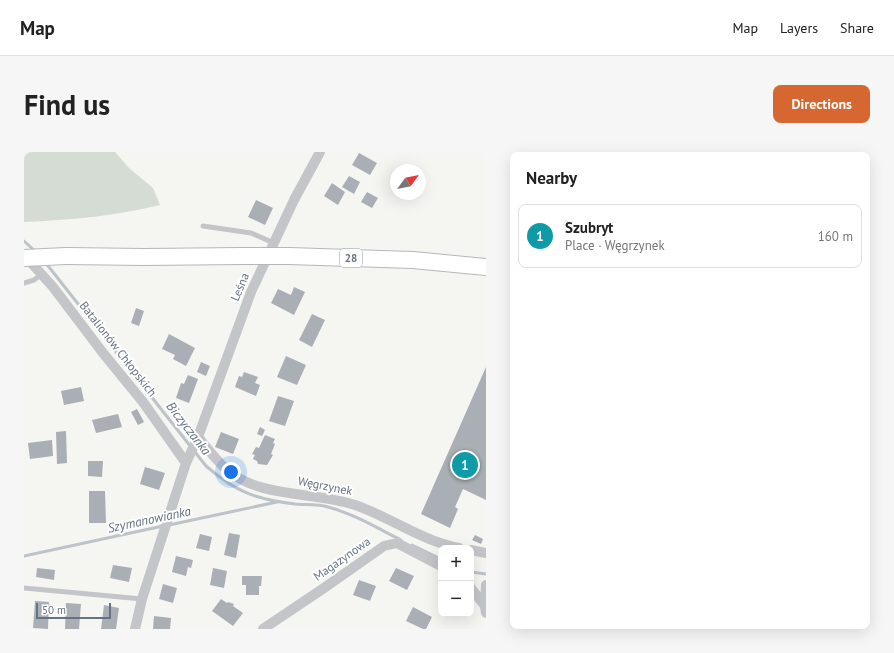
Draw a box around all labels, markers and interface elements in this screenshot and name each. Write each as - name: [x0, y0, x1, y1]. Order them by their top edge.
- text: Map: [20, 16, 55, 40]
- text: Map: [732, 19, 758, 37]
- text: Layers: [780, 19, 818, 37]
- text: Share: [840, 19, 874, 37]
- button: Directions: [773, 85, 870, 123]
- text: Find us: [24, 86, 110, 123]
- north arrow: [390, 164, 426, 200]
- text: Nearby: [526, 167, 577, 189]
- text: Szubryt: [565, 218, 613, 237]
- text: 1: [536, 228, 544, 245]
- text: 160 m: [818, 228, 853, 245]
- text: Place · Węgrzynek: [565, 237, 665, 254]
- road number: 28: [340, 249, 362, 267]
- street label: Leśna: [227, 270, 252, 303]
- street label: Batalionów Chłopskich: [77, 298, 160, 399]
- water label: Biczyczanka: [163, 398, 215, 459]
- pin: 1: [452, 450, 478, 480]
- your location: [221, 462, 241, 482]
- street label: Węgrzynek: [297, 473, 354, 498]
- water label: Szymanowianka: [106, 502, 193, 537]
- street label: Magazynowa: [310, 533, 373, 584]
- map controls: [438, 545, 474, 617]
- button: +: [438, 545, 474, 581]
- button: −: [438, 581, 474, 617]
- scale bar: [36, 601, 111, 620]
- text: 50 m: [42, 603, 66, 617]

